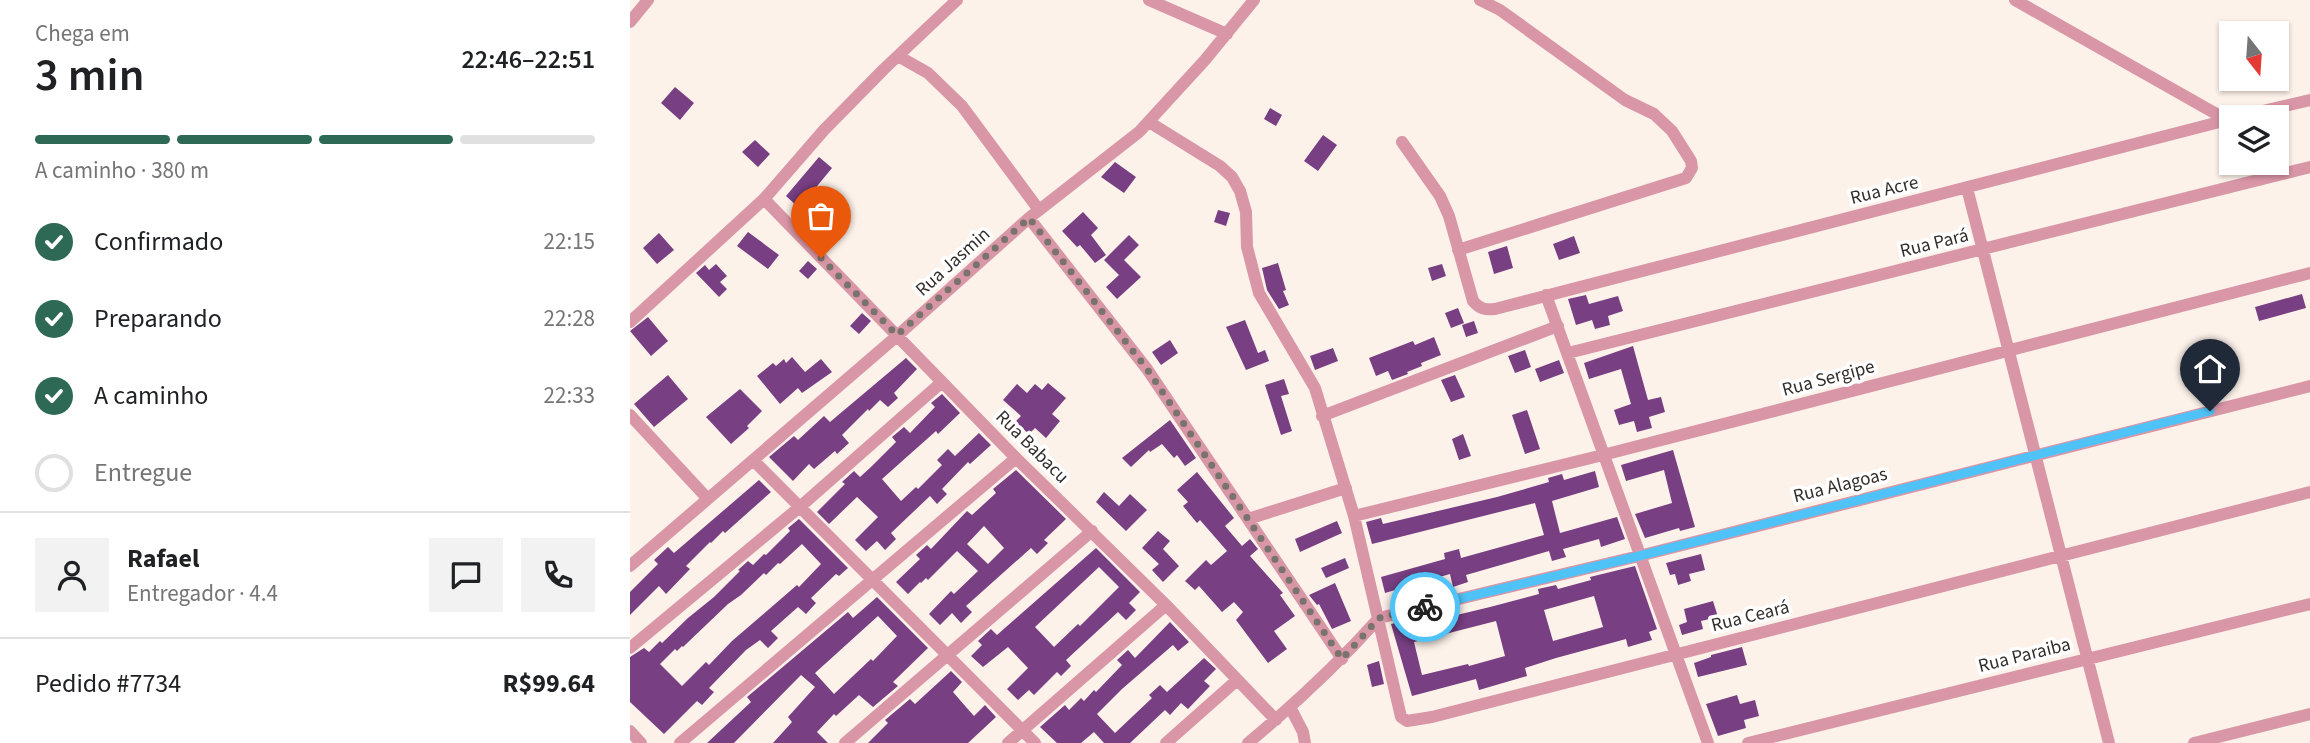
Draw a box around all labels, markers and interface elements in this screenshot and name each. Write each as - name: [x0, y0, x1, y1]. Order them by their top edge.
- text: Chega em: [35, 17, 130, 50]
- north arrow: [2219, 21, 2289, 91]
- map controls: [2219, 21, 2289, 175]
- text: 22:46–22:51: [462, 41, 595, 78]
- text: 3 min: [35, 43, 144, 108]
- button: layers: [2219, 105, 2289, 175]
- text: A caminho · 380 m: [35, 154, 209, 187]
- street label: Rua Acre: [1847, 169, 1921, 212]
- pin: [791, 186, 851, 258]
- icon: bag: [802, 197, 840, 235]
- street label: Rua Jasmin: [910, 221, 996, 303]
- street label: Rua Pará: [1897, 222, 1971, 265]
- icon: check: [35, 223, 73, 261]
- text: Confirmado: [94, 223, 223, 260]
- text: 22:15: [544, 225, 595, 258]
- icon: check: [35, 300, 73, 338]
- text: Preparando: [94, 300, 222, 337]
- text: 22:28: [544, 302, 595, 335]
- pin: [2180, 339, 2240, 411]
- icon: home: [2191, 350, 2229, 388]
- street label: Rua Sergipe: [1779, 353, 1878, 404]
- icon: check: [35, 377, 73, 415]
- text: A caminho: [94, 377, 208, 414]
- text: 22:33: [544, 379, 595, 412]
- street label: Rua Babacu: [989, 404, 1075, 490]
- text: Entregue: [94, 454, 192, 491]
- street label: Rua Alagoas: [1790, 461, 1890, 510]
- button: person: [35, 538, 109, 612]
- button: chat: [429, 538, 503, 612]
- button: phone: [521, 538, 595, 612]
- text: Rafael: [127, 540, 199, 577]
- courier: [1390, 572, 1460, 642]
- text: Entregador · 4.4: [127, 577, 278, 610]
- icon: bike: [1406, 588, 1444, 626]
- street label: Rua Ceará: [1708, 594, 1792, 639]
- street label: Rua Paraiba: [1975, 631, 2073, 680]
- text: Pedido #7734: [35, 665, 181, 702]
- text: R$99.64: [503, 665, 595, 702]

